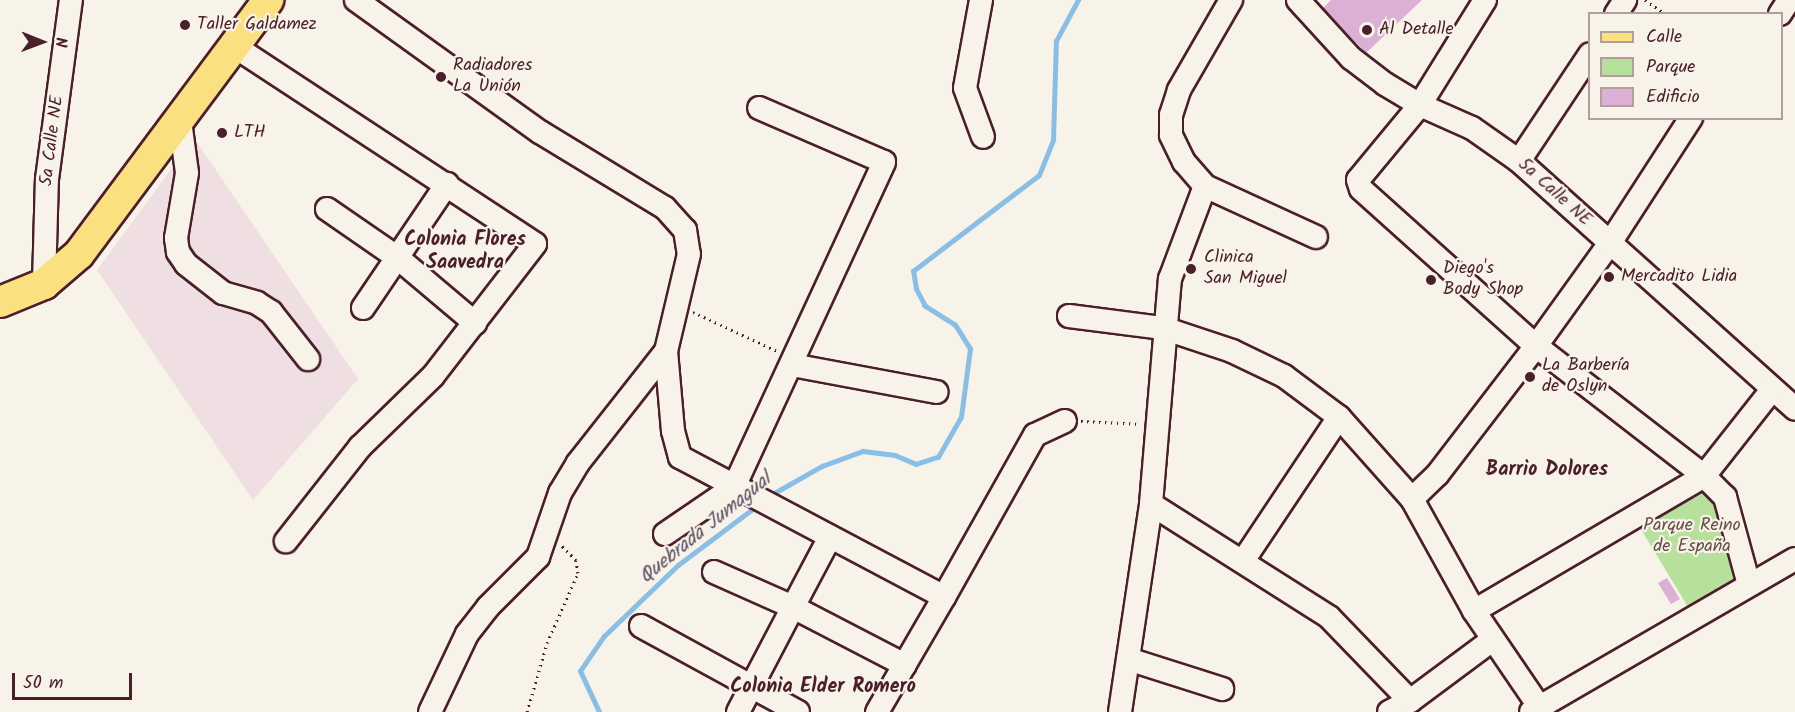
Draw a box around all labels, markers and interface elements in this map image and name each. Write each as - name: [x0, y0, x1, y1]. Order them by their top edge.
- north arrow: [12, 12, 72, 72]
- legend: [1588, 12, 1783, 120]
- place label: Taller Galdamez: [197, 14, 317, 36]
- marker: Taller Galdamez: [178, 18, 192, 32]
- place label: Al Detalle: [1379, 19, 1454, 41]
- marker: Al Detalle: [1360, 23, 1374, 37]
- text: Calle: [1646, 23, 1682, 52]
- text: N: [48, 37, 73, 48]
- text: Parque: [1646, 53, 1695, 82]
- place label: Radiadores La Unión: [453, 56, 533, 98]
- marker: Radiadores La Unión: [434, 70, 448, 84]
- text: Edificio: [1646, 83, 1700, 112]
- street label: 5a Calle NE: [37, 94, 69, 188]
- place label: LTH: [234, 122, 266, 144]
- marker: LTH: [215, 126, 229, 140]
- street label: 5a Calle NE: [1513, 154, 1595, 232]
- district label: Colonia Flores Saavedra: [404, 229, 526, 276]
- place label: Clinica San Miguel: [1204, 248, 1287, 290]
- place label: Diego's Body Shop: [1443, 259, 1523, 302]
- marker: Clinica San Miguel: [1182, 260, 1200, 278]
- place label: Mercadito Lidia: [1621, 266, 1737, 288]
- marker: Mercadito Lidia: [1602, 270, 1616, 284]
- marker: Diego's Body Shop: [1424, 273, 1438, 287]
- place label: La Barbería de Oslyn: [1542, 356, 1630, 398]
- marker: La Barbería de Oslyn: [1523, 370, 1537, 384]
- district label: Barrio Dolores: [1486, 458, 1608, 482]
- water label: Quebrada Jumagual: [635, 468, 777, 590]
- park label: Parque Reino de España: [1643, 516, 1741, 558]
- scale bar: [15, 661, 135, 699]
- text: 50 m: [23, 669, 63, 698]
- district label: Colonia Elder Romero: [730, 675, 916, 699]

